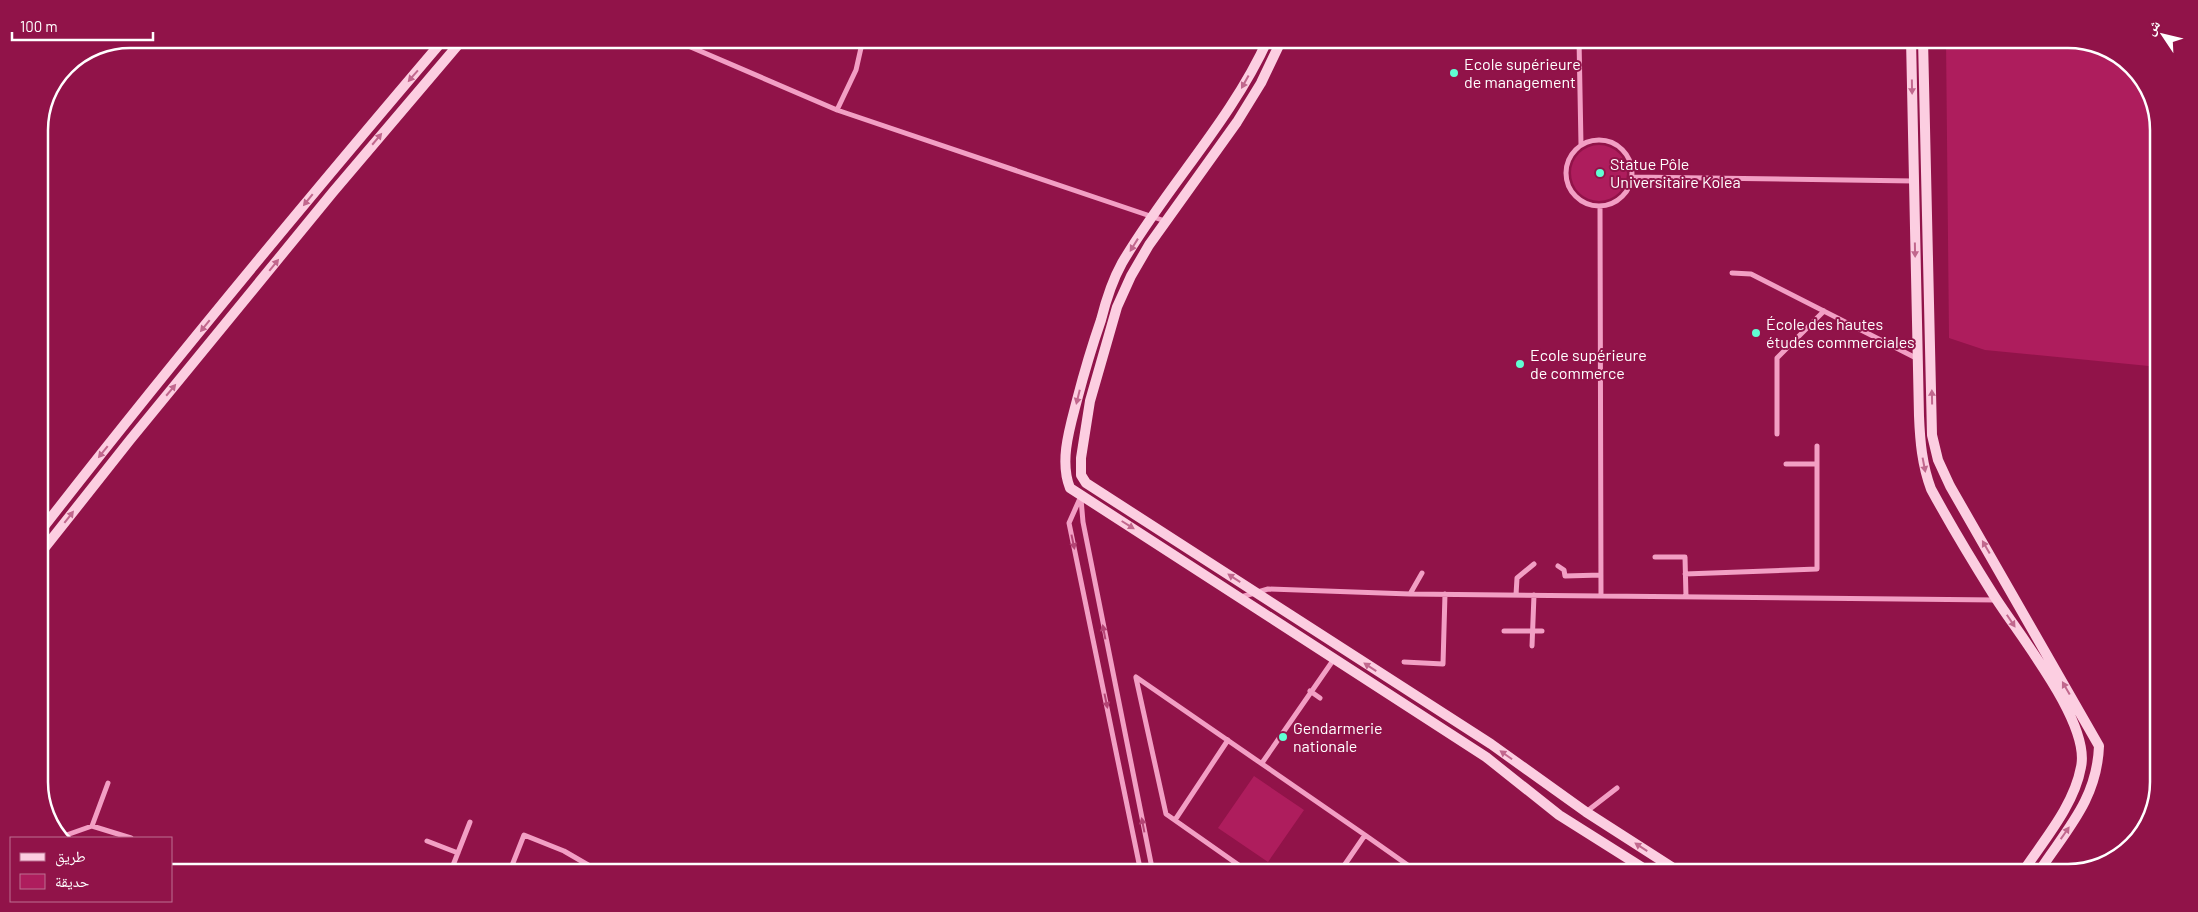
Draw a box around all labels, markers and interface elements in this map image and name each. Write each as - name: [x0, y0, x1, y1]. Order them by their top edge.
- scale bar: [12, 10, 154, 42]
- north arrow: [2138, 10, 2188, 60]
- text: ش: [2141, 16, 2164, 39]
- text: 100 m: [20, 17, 58, 35]
- place label: Ecole supérieure de management: [1464, 54, 1581, 91]
- marker: Ecole supérieure de management: [1448, 67, 1460, 79]
- one-way arrow: [407, 69, 418, 82]
- one-way arrow: [1241, 75, 1250, 89]
- one-way arrow: [1908, 80, 1916, 96]
- one-way arrow: [371, 133, 382, 146]
- place label: Statue Pôle Universitaire Kolea: [1610, 154, 1741, 191]
- marker: Statue Pôle Universitaire Kolea: [1594, 167, 1606, 179]
- one-way arrow: [303, 194, 314, 207]
- one-way arrow: [1129, 238, 1138, 251]
- one-way arrow: [1911, 242, 1919, 258]
- one-way arrow: [268, 258, 279, 271]
- place label: École des hautes études commerciales: [1766, 314, 1915, 351]
- one-way arrow: [200, 319, 211, 332]
- marker: École des hautes études commerciales: [1750, 327, 1762, 339]
- place label: Ecole supérieure de commerce: [1530, 345, 1647, 382]
- marker: Ecole supérieure de commerce: [1514, 358, 1526, 370]
- one-way arrow: [165, 384, 176, 397]
- one-way arrow: [1074, 389, 1082, 404]
- one-way arrow: [1928, 389, 1936, 405]
- one-way arrow: [97, 445, 108, 458]
- one-way arrow: [1920, 457, 1928, 473]
- one-way arrow: [63, 510, 74, 523]
- one-way arrow: [1121, 521, 1134, 530]
- one-way arrow: [1069, 534, 1077, 550]
- one-way arrow: [1981, 540, 1990, 553]
- one-way arrow: [1228, 573, 1241, 582]
- one-way arrow: [2006, 614, 2016, 628]
- one-way arrow: [1100, 623, 1108, 639]
- one-way arrow: [1363, 662, 1377, 672]
- one-way arrow: [2062, 681, 2071, 694]
- one-way arrow: [1102, 694, 1110, 709]
- place label: Gendarmerie nationale: [1293, 718, 1383, 755]
- marker: Gendarmerie nationale: [1277, 731, 1289, 743]
- one-way arrow: [1499, 750, 1513, 760]
- one-way arrow: [1139, 818, 1147, 833]
- one-way arrow: [2060, 826, 2070, 840]
- legend: [10, 837, 172, 902]
- one-way arrow: [1634, 842, 1647, 852]
- text: طريق: [55, 847, 86, 867]
- text: حديقة: [55, 872, 90, 890]

